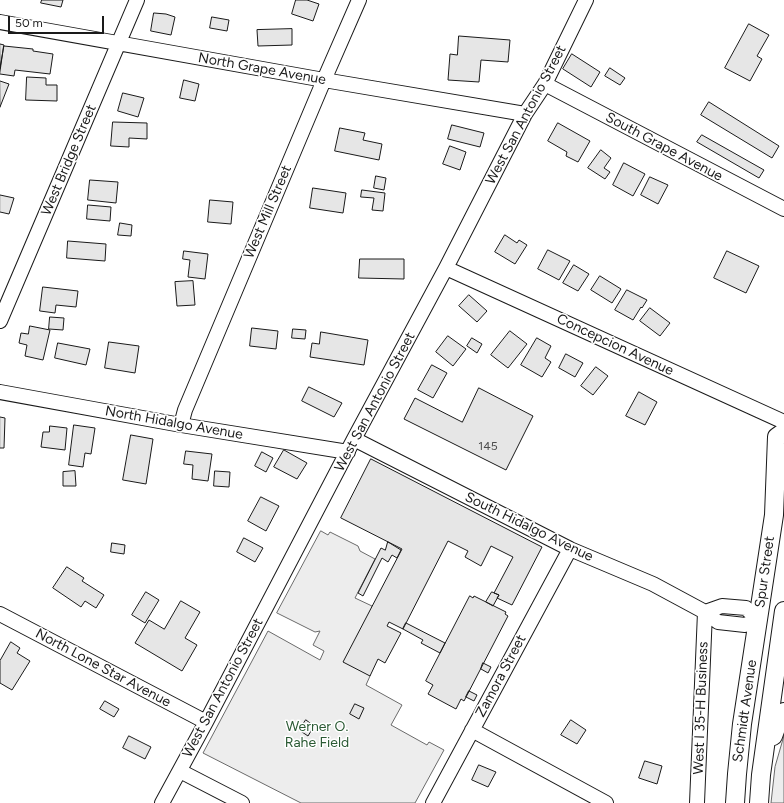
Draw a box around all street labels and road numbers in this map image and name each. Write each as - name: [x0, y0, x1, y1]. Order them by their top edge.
- street label: West San Antonio Street: [482, 42, 570, 188]
- street label: North Grape Avenue: [197, 49, 327, 89]
- street label: West Bridge Street: [38, 102, 100, 218]
- street label: South Grape Avenue: [603, 109, 725, 185]
- street label: West Mill Street: [241, 163, 295, 261]
- street label: Concepcion Avenue: [554, 311, 676, 379]
- street label: West San Antonio Street: [331, 329, 419, 475]
- street label: North Hidalgo Avenue: [104, 403, 244, 443]
- street label: South Hidalgo Avenue: [462, 489, 596, 565]
- street label: Spur Street: [752, 535, 778, 609]
- street label: West San Antonio Street: [179, 615, 267, 761]
- street label: North Lone Star Avenue: [32, 625, 174, 711]
- street label: Zamora Street: [472, 632, 530, 720]
- street label: West I 35-H Business: [690, 641, 712, 775]
- street label: Schmidt Avenue: [729, 659, 761, 763]

